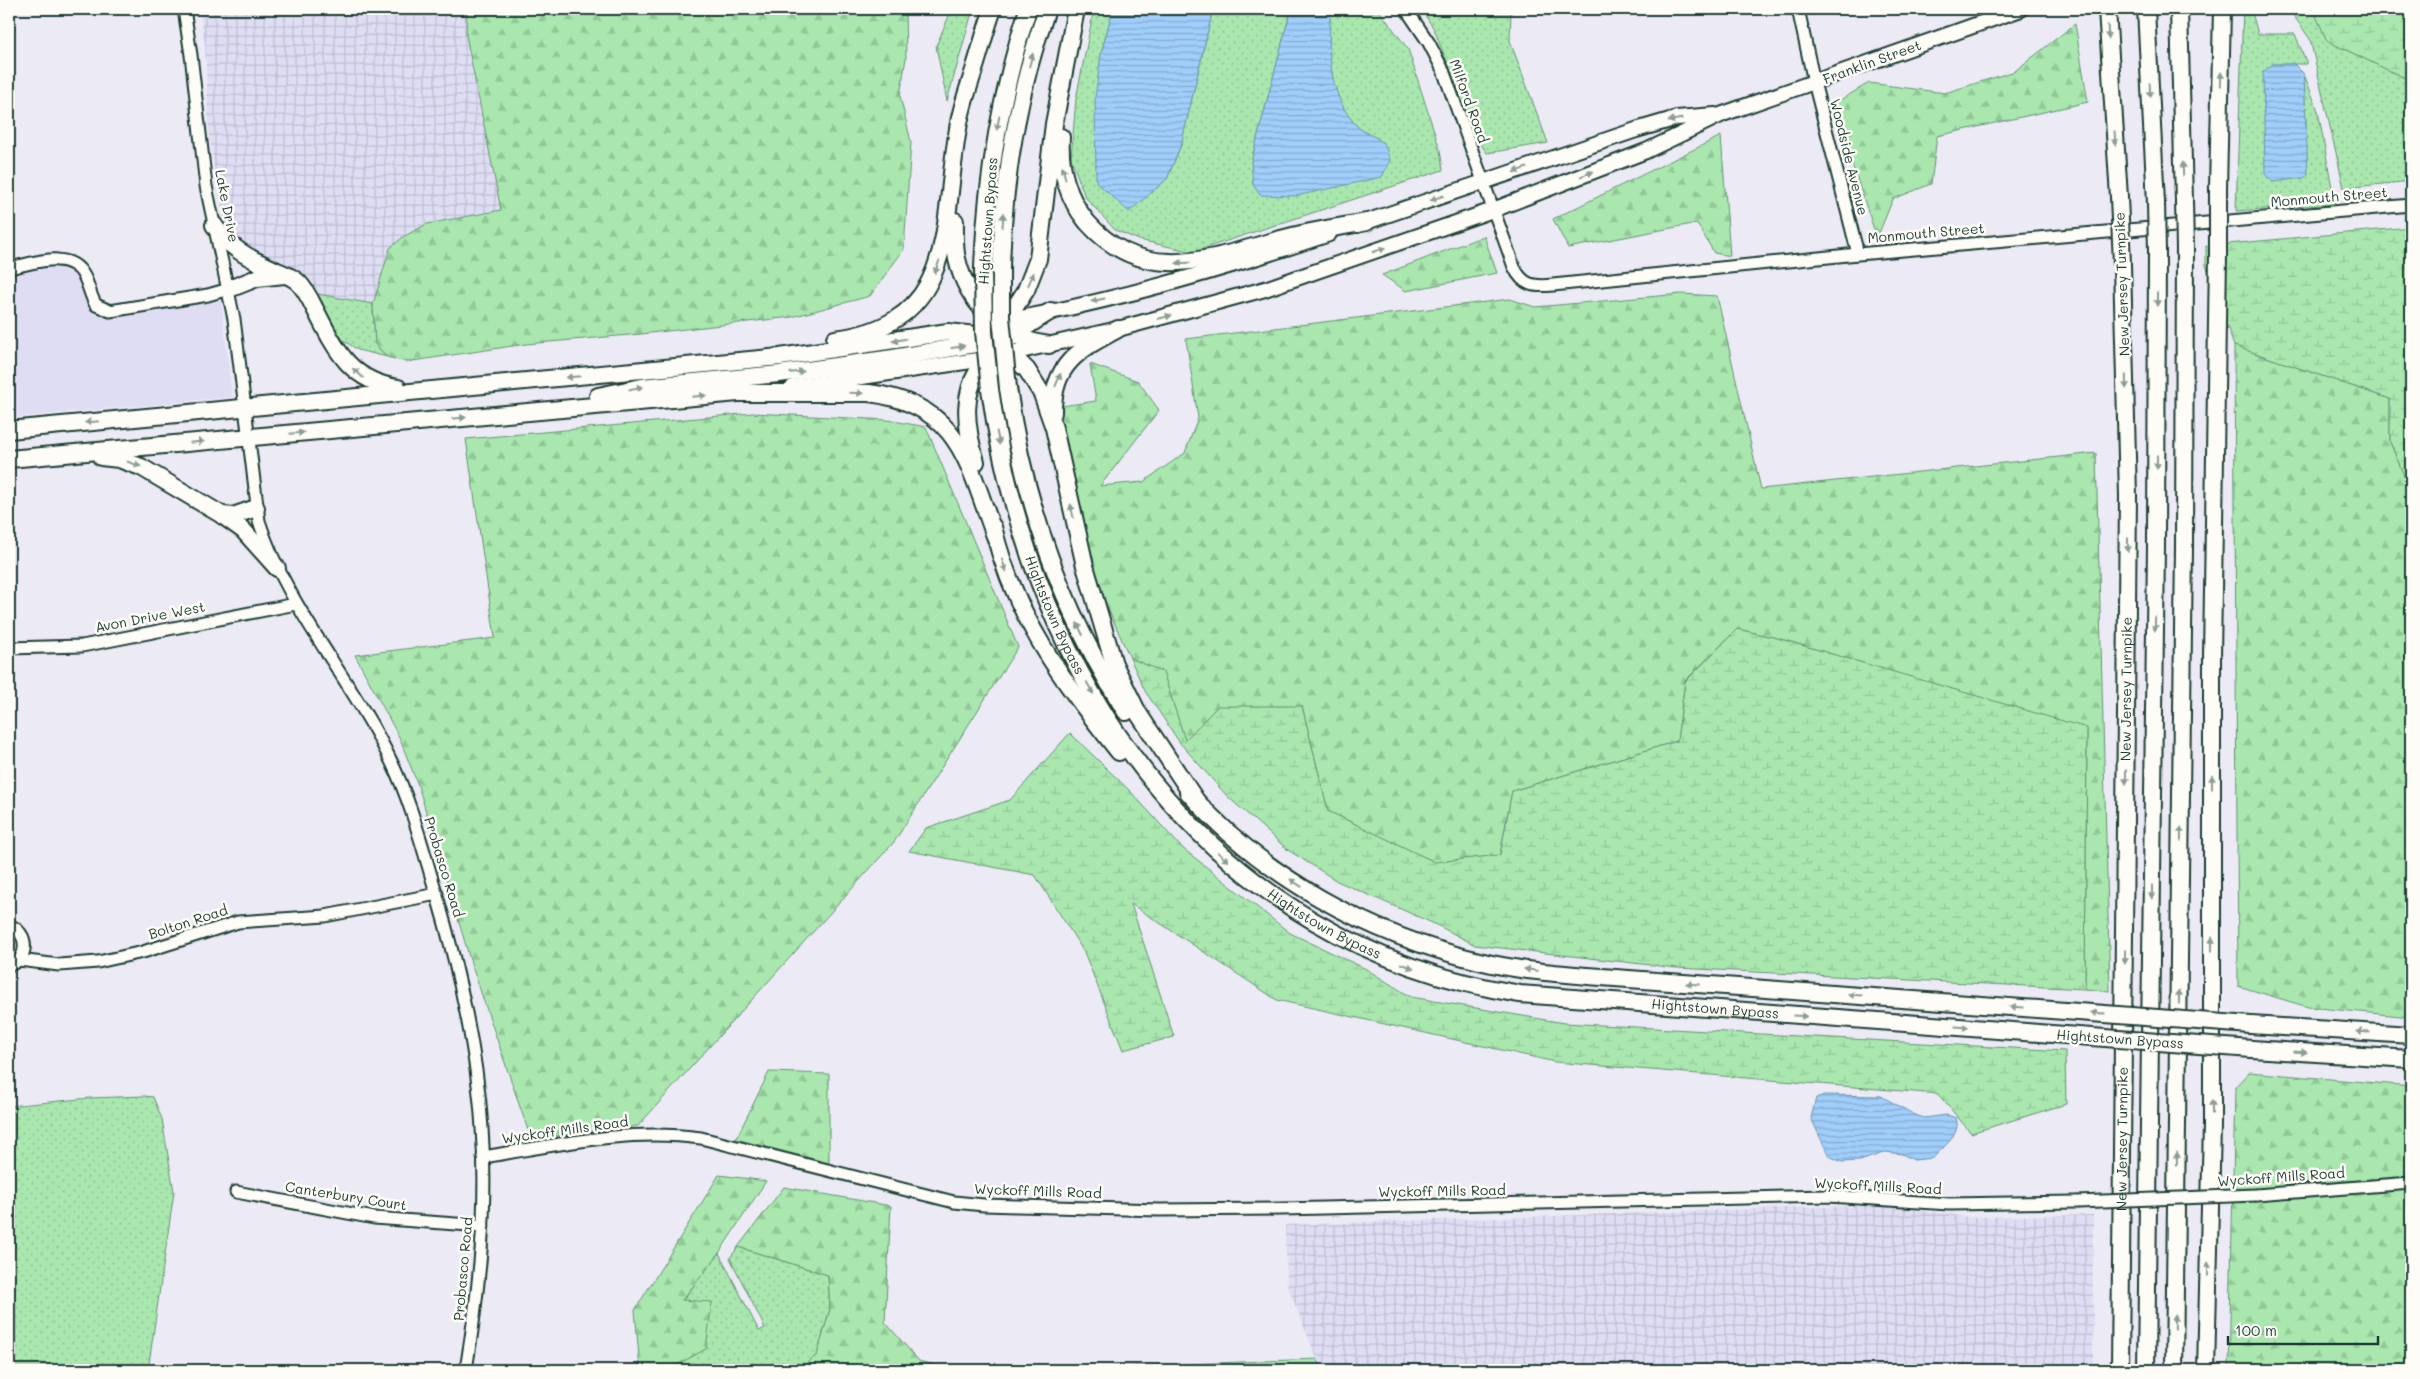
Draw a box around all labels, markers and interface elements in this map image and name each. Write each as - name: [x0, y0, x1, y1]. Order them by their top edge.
- one-way arrow: [2105, 24, 2113, 40]
- street label: Franklin Street: [1820, 35, 1924, 88]
- one-way arrow: [1028, 52, 1036, 67]
- street label: Milford Road: [1445, 56, 1493, 146]
- one-way arrow: [2217, 70, 2225, 86]
- one-way arrow: [2146, 83, 2154, 99]
- street label: Woodside Avenue: [1826, 97, 1873, 217]
- one-way arrow: [994, 116, 1002, 131]
- one-way arrow: [1666, 116, 1682, 124]
- one-way arrow: [2112, 130, 2120, 146]
- street label: Hightstown Bypass: [974, 157, 1001, 285]
- one-way arrow: [2179, 161, 2187, 177]
- one-way arrow: [1060, 165, 1068, 180]
- one-way arrow: [1513, 166, 1528, 174]
- street label: Lake Drive: [211, 168, 244, 244]
- one-way arrow: [1580, 169, 1594, 177]
- street label: Monmouth Street: [2270, 182, 2388, 211]
- one-way arrow: [1429, 195, 1444, 202]
- one-way arrow: [1000, 211, 1008, 227]
- street label: New Jersey Turnpike: [2109, 212, 2134, 356]
- street label: Monmouth Street: [1867, 218, 1985, 247]
- one-way arrow: [1372, 246, 1387, 254]
- one-way arrow: [933, 259, 940, 274]
- one-way arrow: [1175, 259, 1191, 267]
- one-way arrow: [1027, 272, 1035, 287]
- one-way arrow: [2153, 292, 2161, 308]
- one-way arrow: [1091, 296, 1106, 304]
- one-way arrow: [1158, 313, 1173, 321]
- one-way arrow: [891, 337, 907, 345]
- one-way arrow: [950, 343, 966, 351]
- one-way arrow: [351, 367, 364, 378]
- one-way arrow: [790, 368, 806, 376]
- one-way arrow: [1054, 372, 1062, 387]
- one-way arrow: [564, 373, 580, 381]
- one-way arrow: [2122, 375, 2130, 391]
- one-way arrow: [628, 384, 644, 392]
- one-way arrow: [849, 389, 865, 397]
- one-way arrow: [691, 392, 707, 400]
- one-way arrow: [451, 414, 467, 422]
- one-way arrow: [84, 419, 100, 427]
- one-way arrow: [290, 429, 306, 437]
- one-way arrow: [994, 430, 1002, 445]
- one-way arrow: [189, 438, 205, 446]
- one-way arrow: [2153, 454, 2161, 470]
- one-way arrow: [127, 460, 142, 468]
- one-way arrow: [1068, 504, 1076, 519]
- one-way arrow: [2124, 537, 2132, 553]
- street label: Hightstown Bypass: [1021, 553, 1090, 677]
- one-way arrow: [1000, 558, 1008, 573]
- street label: Avon Drive West: [93, 597, 207, 636]
- street label: New Jersey Turnpike: [2116, 617, 2136, 761]
- one-way arrow: [2151, 617, 2159, 633]
- one-way arrow: [1076, 622, 1084, 636]
- one-way arrow: [1085, 681, 1094, 694]
- one-way arrow: [2122, 770, 2130, 786]
- one-way arrow: [2208, 773, 2216, 789]
- street label: Probasco Road: [420, 814, 469, 920]
- one-way arrow: [2177, 826, 2185, 842]
- one-way arrow: [1217, 851, 1230, 862]
- one-way arrow: [1290, 878, 1303, 888]
- street label: Hightstown Bypass: [1264, 884, 1384, 963]
- one-way arrow: [2148, 884, 2156, 900]
- street label: Bolton Road: [146, 900, 230, 943]
- one-way arrow: [2208, 936, 2216, 952]
- one-way arrow: [2121, 950, 2129, 966]
- one-way arrow: [1400, 962, 1415, 970]
- one-way arrow: [1522, 966, 1538, 974]
- one-way arrow: [1684, 979, 1700, 987]
- one-way arrow: [2175, 988, 2183, 1004]
- one-way arrow: [1846, 991, 1862, 999]
- street label: Hightstown Bypass: [1651, 994, 1780, 1022]
- one-way arrow: [2008, 1003, 2024, 1011]
- one-way arrow: [2089, 1009, 2105, 1017]
- one-way arrow: [1793, 1012, 1809, 1020]
- one-way arrow: [1955, 1024, 1971, 1032]
- street label: Hightstown Bypass: [2056, 1025, 2184, 1052]
- one-way arrow: [2354, 1027, 2370, 1035]
- one-way arrow: [2293, 1049, 2309, 1057]
- street label: New Jersey Turnpike: [2111, 1067, 2132, 1211]
- one-way arrow: [2208, 1098, 2216, 1114]
- street label: Wyckoff Mills Road: [500, 1111, 630, 1148]
- one-way arrow: [2173, 1151, 2181, 1167]
- street label: Wyckoff Mills Road: [2217, 1163, 2345, 1190]
- street label: Wyckoff Mills Road: [1814, 1173, 1942, 1198]
- street label: Canterbury Court: [284, 1177, 408, 1215]
- street label: Wyckoff Mills Road: [974, 1179, 1102, 1202]
- street label: Wyckoff Mills Road: [1378, 1180, 1506, 1201]
- street label: Probasco Road: [448, 1216, 477, 1322]
- one-way arrow: [2205, 1261, 2213, 1277]
- one-way arrow: [2171, 1313, 2179, 1329]
- scale bar: [2228, 1314, 2378, 1346]
- text: 100 m: [2235, 1320, 2277, 1340]

